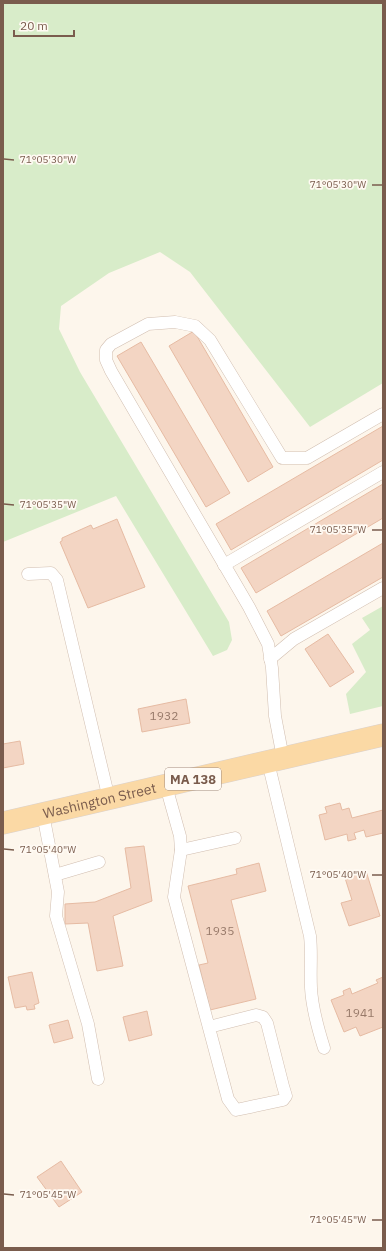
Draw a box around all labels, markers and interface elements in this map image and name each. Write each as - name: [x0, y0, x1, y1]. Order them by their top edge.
- scale bar: [14, 12, 74, 38]
- text: 20 m: [20, 18, 48, 33]
- text: 71°05'30"W: [20, 153, 76, 166]
- text: 71°05'30"W: [310, 178, 366, 191]
- text: 71°05'35"W: [20, 498, 76, 511]
- text: 71°05'35"W: [310, 523, 366, 536]
- house number: 1932: [150, 708, 178, 723]
- road number: MA 138: [165, 768, 221, 790]
- street label: Washington Street: [41, 779, 158, 823]
- text: 71°05'40"W: [20, 843, 76, 856]
- text: 71°05'40"W: [310, 868, 366, 881]
- house number: 1935: [206, 923, 234, 938]
- house number: 1941: [346, 1005, 374, 1020]
- text: 71°05'45"W: [20, 1188, 76, 1201]
- text: 71°05'45"W: [310, 1213, 366, 1226]

